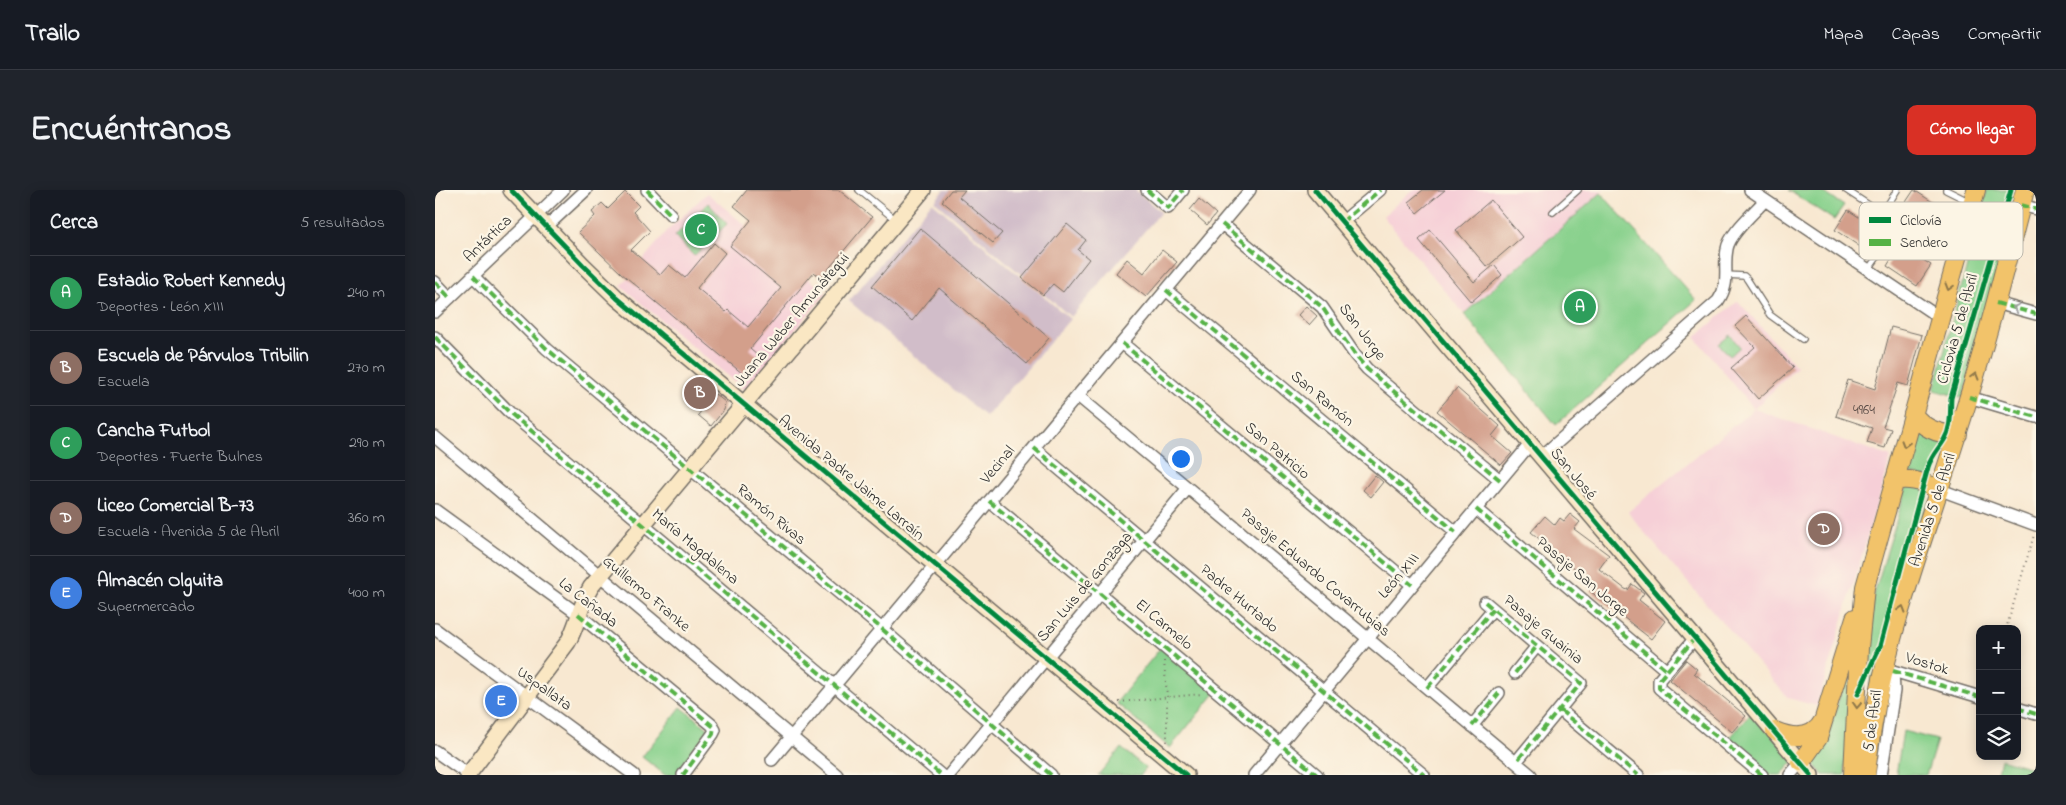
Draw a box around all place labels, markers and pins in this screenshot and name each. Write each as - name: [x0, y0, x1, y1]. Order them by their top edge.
- pin: C: [685, 211, 717, 249]
- pin: A: [1564, 288, 1596, 326]
- pin: B: [684, 374, 716, 412]
- pin: D: [1808, 510, 1840, 548]
- pin: E: [485, 682, 517, 720]

